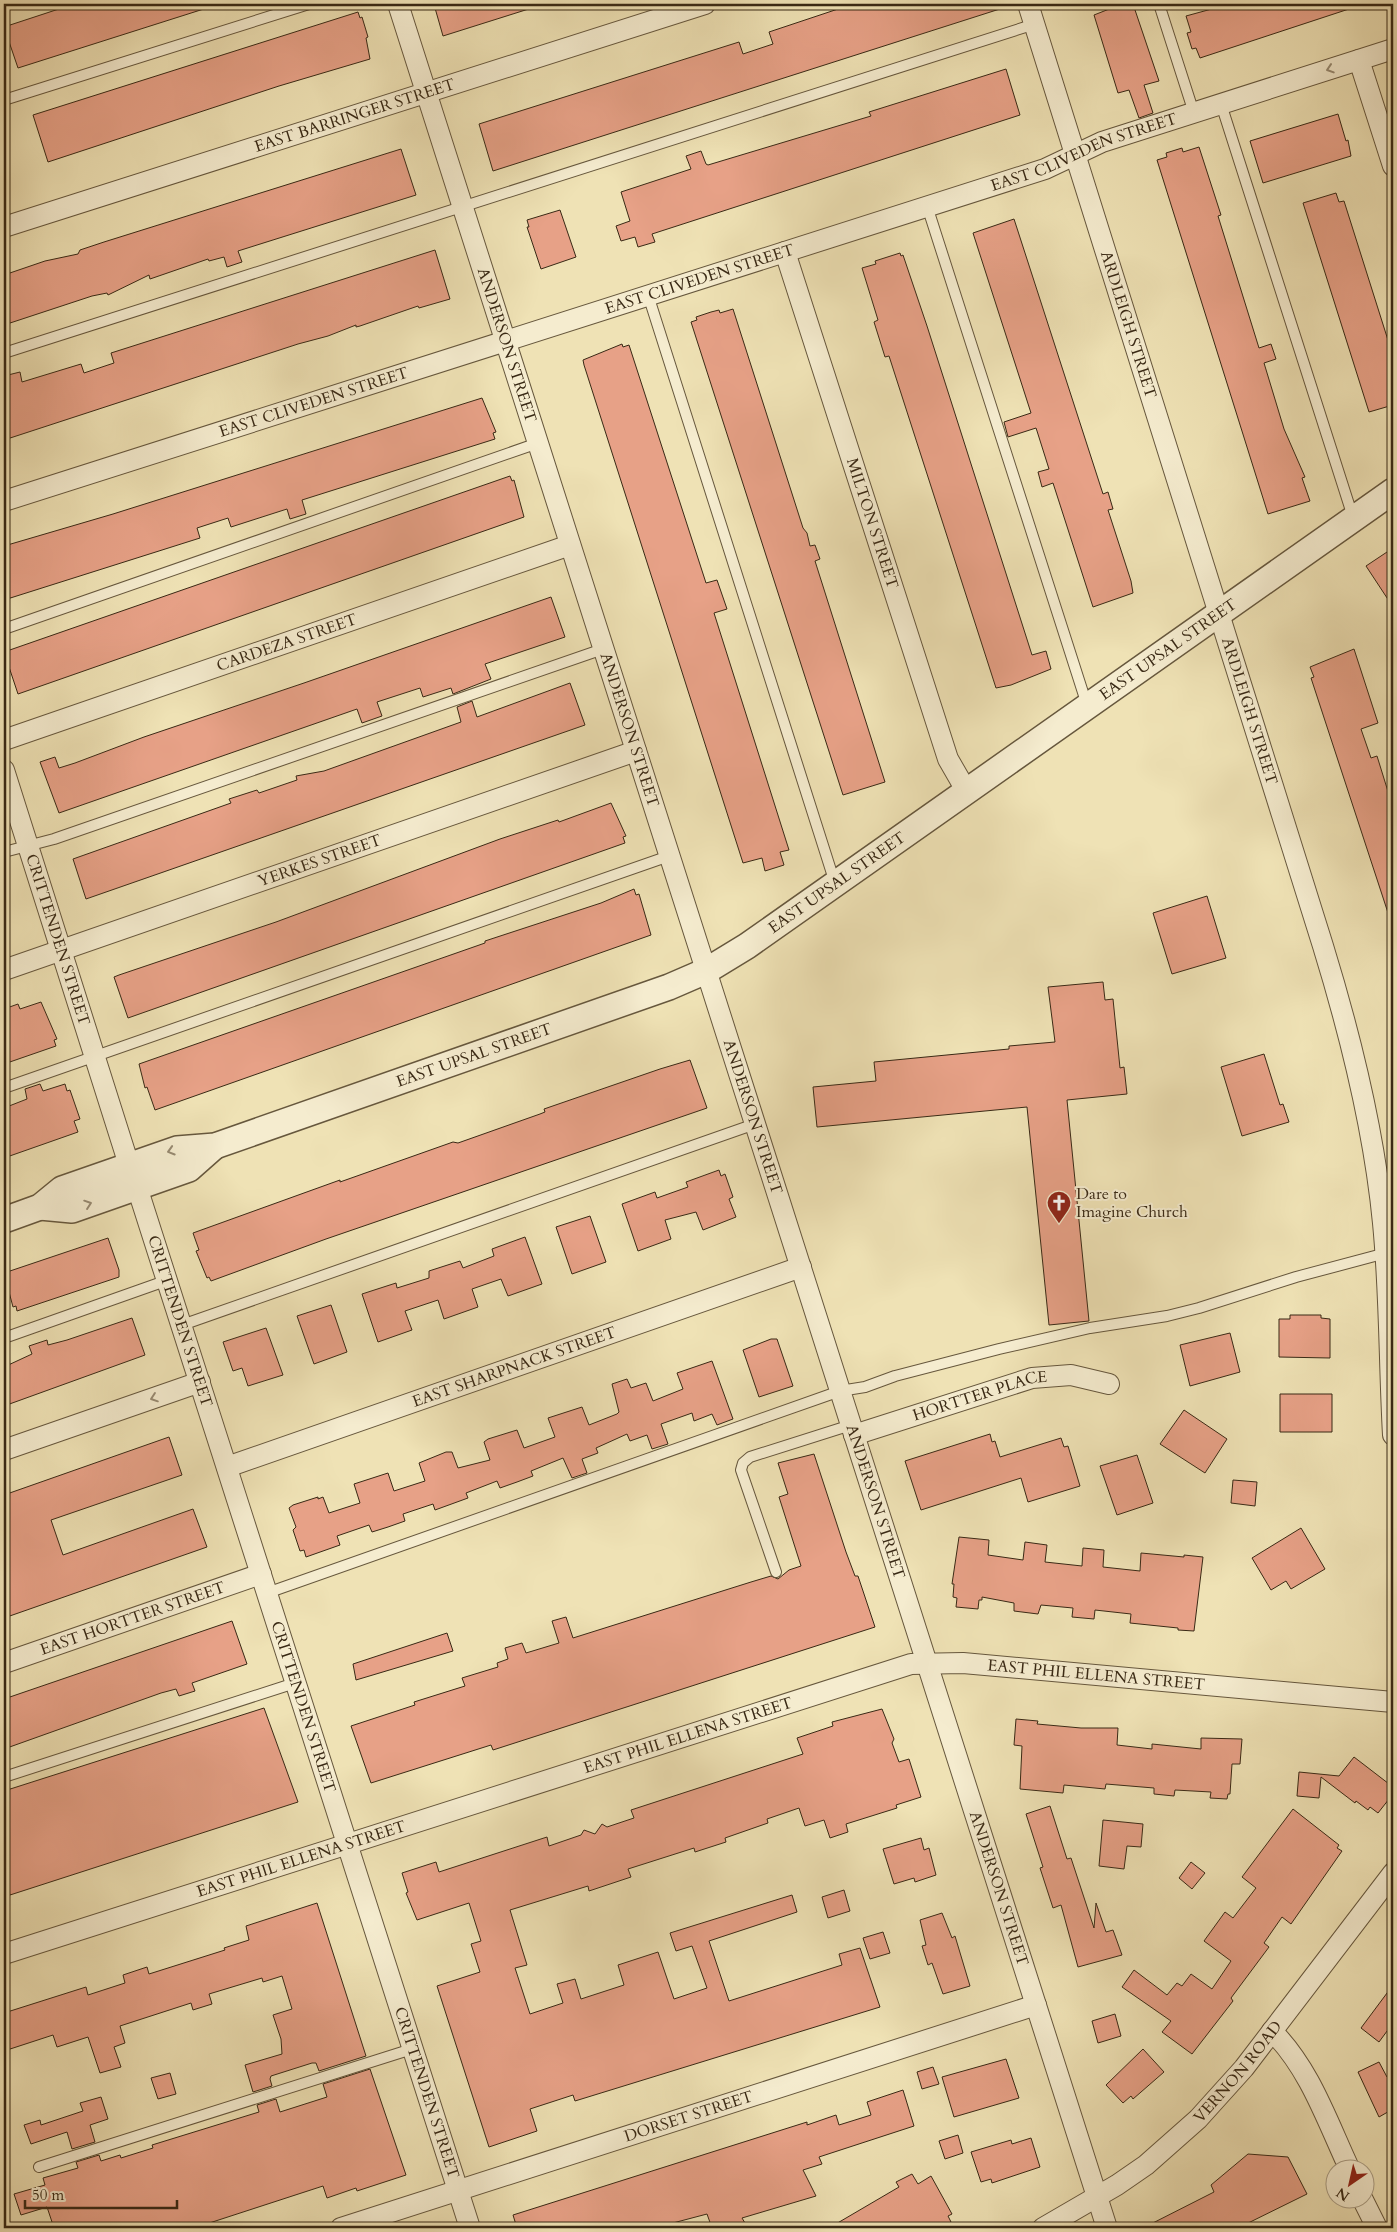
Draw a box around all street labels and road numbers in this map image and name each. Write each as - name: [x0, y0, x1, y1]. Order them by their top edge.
- street label: EAST BARRINGER STREET: [252, 73, 458, 158]
- street label: EAST CLIVEDEN STREET: [988, 108, 1180, 197]
- street label: EAST CLIVEDEN STREET: [602, 239, 797, 320]
- street label: ARDLEIGH STREET: [1095, 248, 1162, 401]
- street label: ANDERSON STREET: [472, 265, 542, 425]
- street label: EAST CLIVEDEN STREET: [216, 362, 411, 443]
- street label: MILTON STREET: [841, 455, 904, 592]
- street label: EAST UPSAL STREET: [1095, 593, 1242, 705]
- street label: CARDEZA STREET: [214, 608, 360, 677]
- street label: ARDLEIGH STREET: [1216, 635, 1283, 788]
- street label: ANDERSON STREET: [594, 650, 664, 810]
- street label: EAST UPSAL STREET: [764, 826, 910, 939]
- street label: YERKES STREET: [255, 829, 385, 892]
- street label: CRITTENDEN STREET: [20, 851, 95, 1029]
- street label: EAST UPSAL STREET: [393, 1018, 555, 1093]
- street label: ANDERSON STREET: [718, 1037, 788, 1197]
- street label: CRITTENDEN STREET: [142, 1233, 218, 1410]
- street label: EAST SHARPNACK STREET: [409, 1321, 619, 1413]
- street label: HORTTER PLACE: [910, 1366, 1048, 1427]
- street label: ANDERSON STREET: [841, 1422, 911, 1582]
- street label: EAST HORTTER STREET: [37, 1576, 228, 1661]
- street label: CRITTENDEN STREET: [266, 1618, 341, 1796]
- street label: EAST PHIL ELLENA STREET: [986, 1654, 1206, 1696]
- street label: EAST PHIL ELLENA STREET: [581, 1692, 796, 1779]
- street label: ANDERSON STREET: [964, 1808, 1034, 1969]
- street label: EAST PHIL ELLENA STREET: [194, 1815, 409, 1903]
- street label: CRITTENDEN STREET: [389, 2004, 465, 2182]
- street label: VERNON ROAD: [1189, 2016, 1287, 2128]
- street label: DORSET STREET: [621, 2085, 756, 2147]

